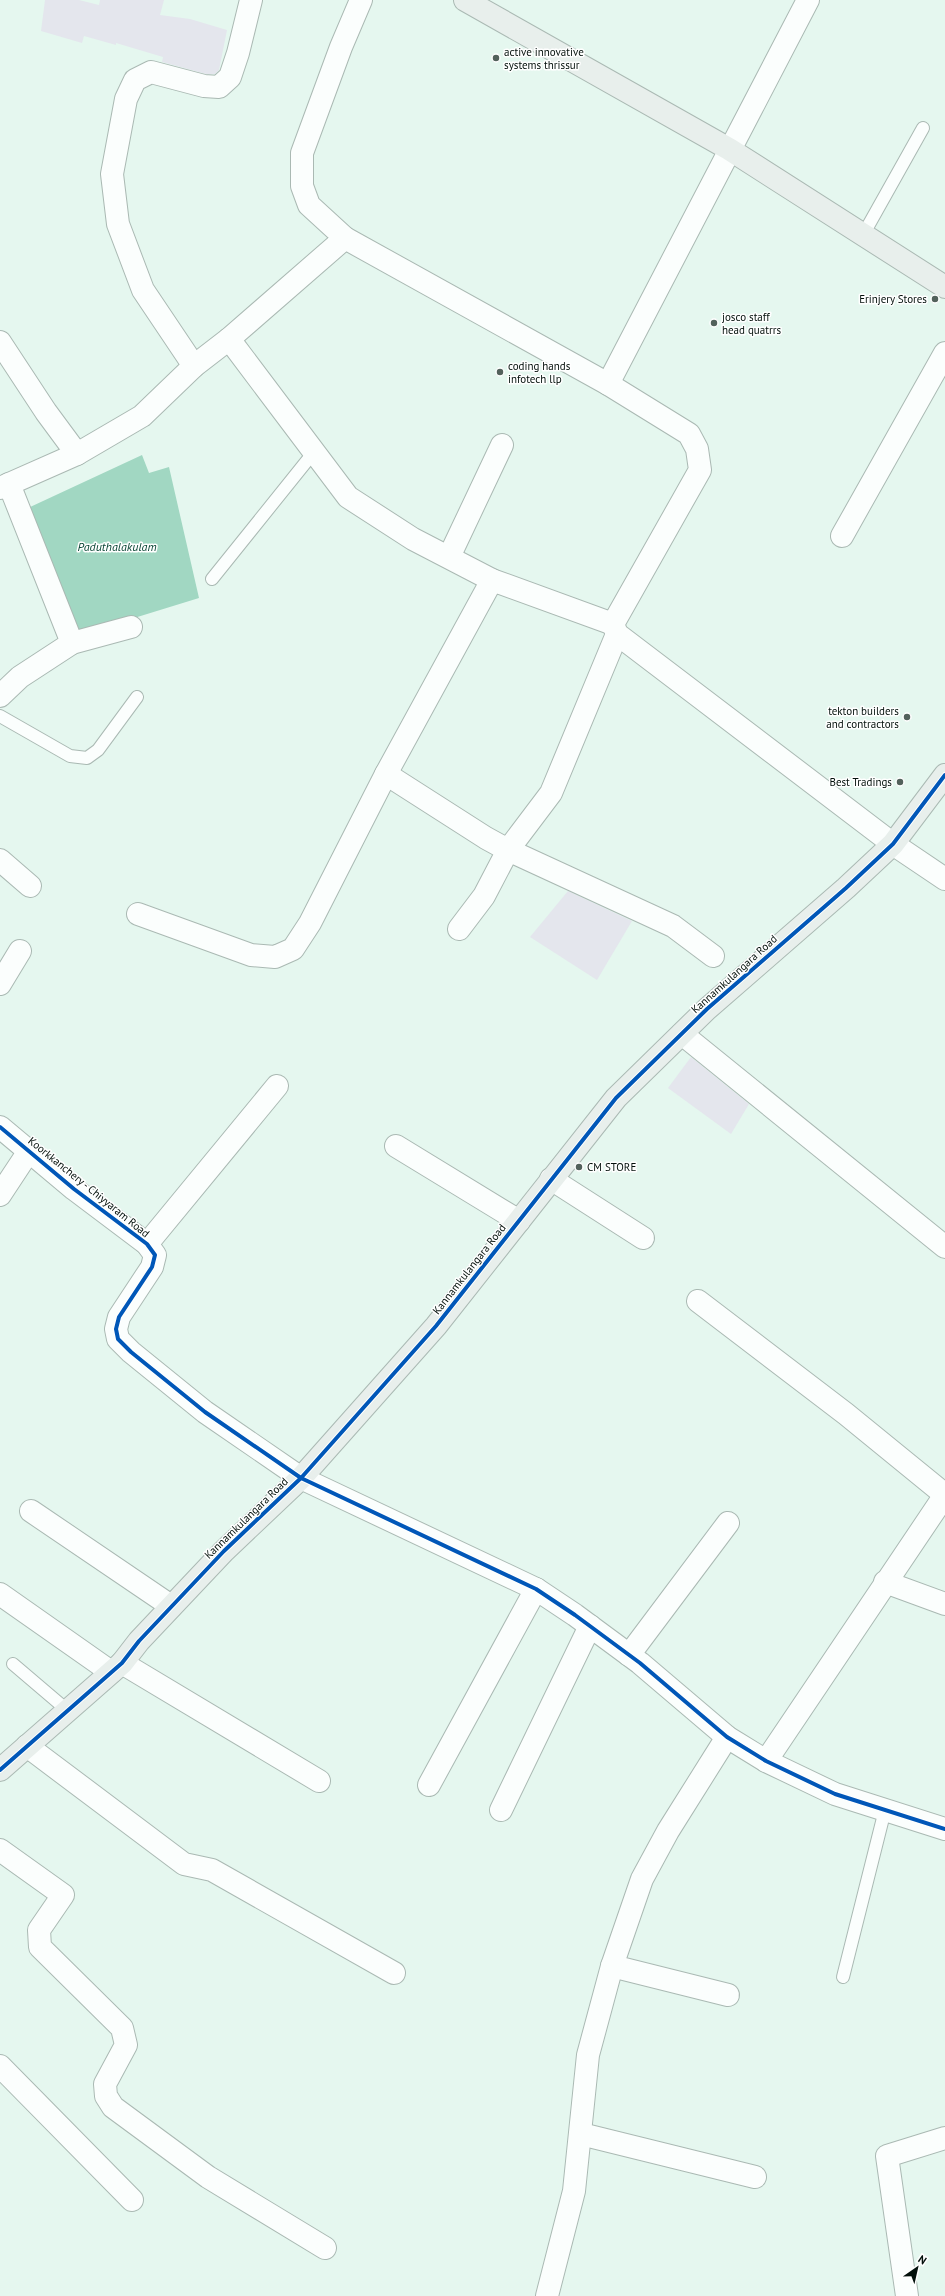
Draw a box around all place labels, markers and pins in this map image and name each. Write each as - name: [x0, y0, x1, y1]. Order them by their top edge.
- place label: active innovative systems thrissur: [504, 45, 584, 72]
- marker: active innovative systems thrissur: [491, 53, 501, 63]
- place label: Erinjery Stores: [859, 292, 927, 306]
- marker: Erinjery Stores: [930, 294, 940, 304]
- place label: josco staff head quatrrs: [722, 310, 781, 337]
- marker: josco staff head quatrrs: [709, 318, 719, 328]
- place label: coding hands infotech llp: [508, 359, 571, 386]
- marker: coding hands infotech llp: [495, 367, 505, 377]
- place label: tekton builders and contractors: [826, 704, 899, 731]
- marker: tekton builders and contractors: [902, 712, 912, 722]
- place label: Best Tradings: [829, 775, 892, 789]
- marker: Best Tradings: [895, 777, 905, 787]
- place label: CM STORE: [587, 1160, 636, 1174]
- marker: CM STORE: [574, 1162, 584, 1172]

